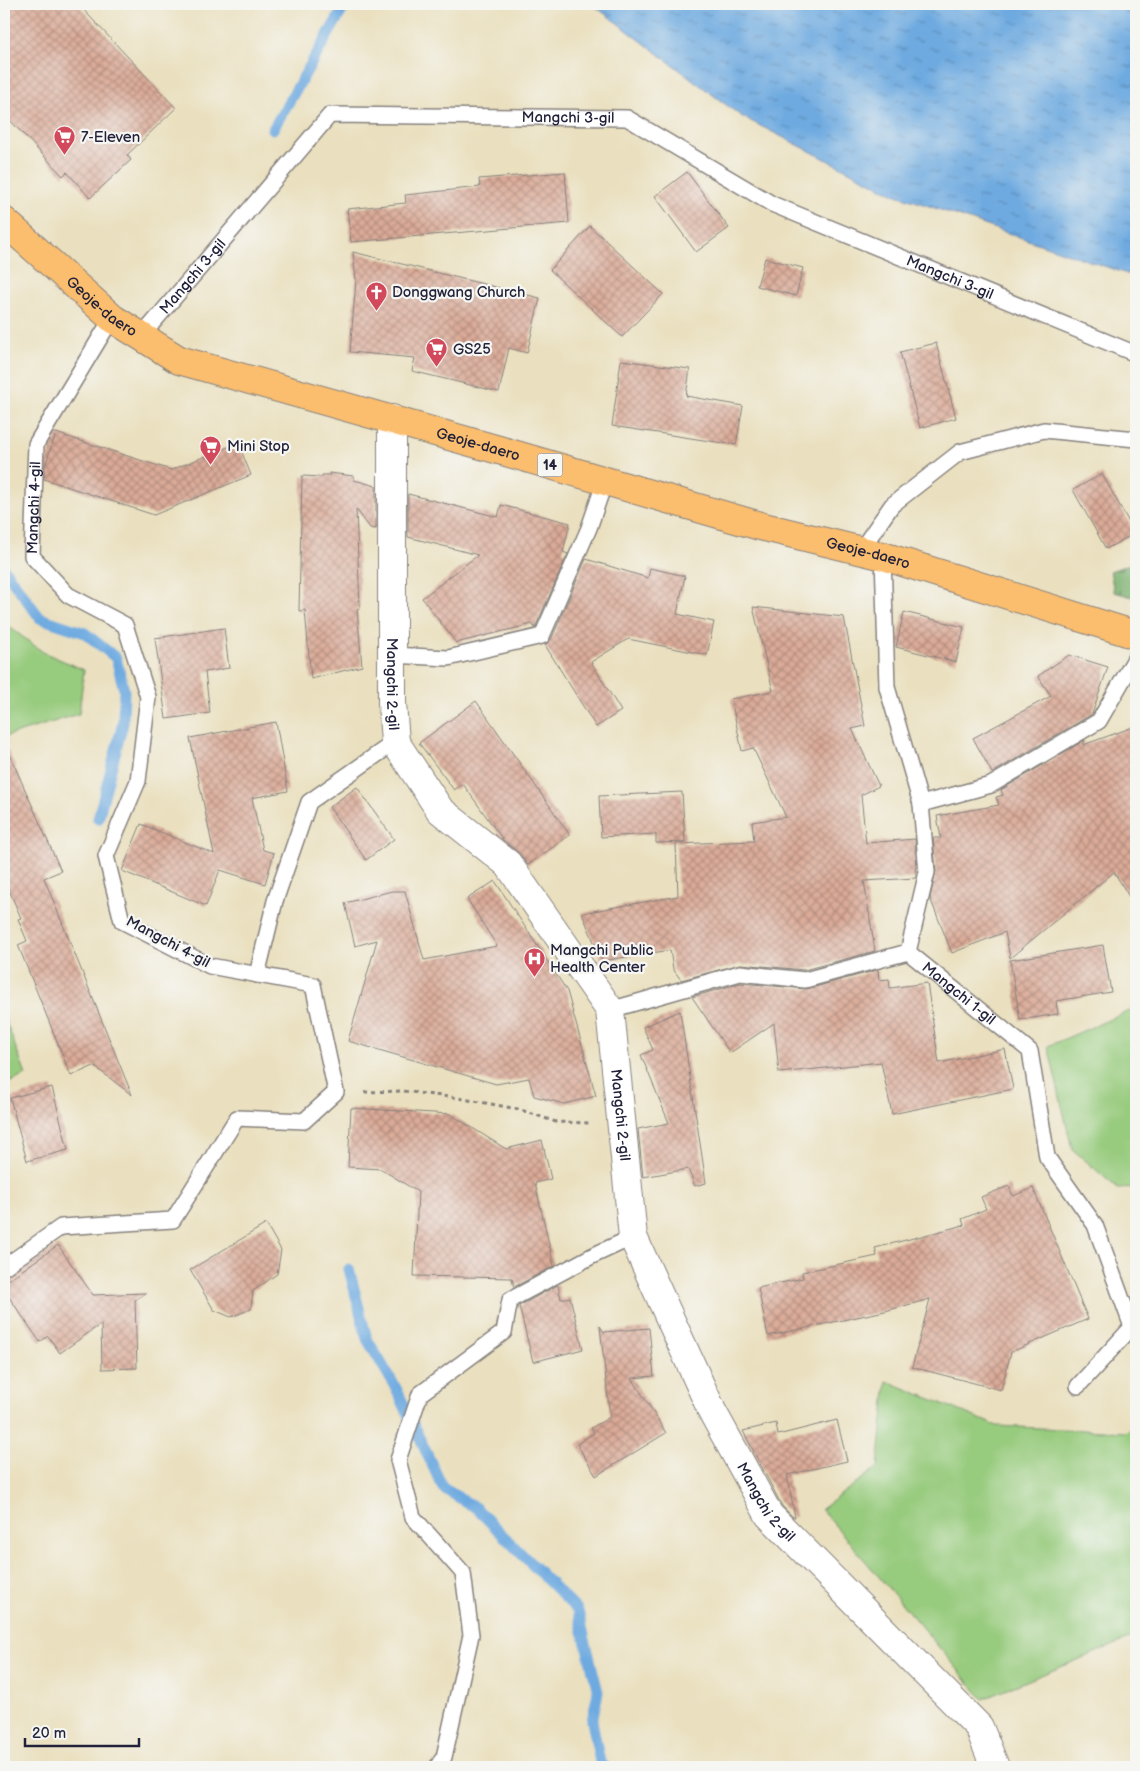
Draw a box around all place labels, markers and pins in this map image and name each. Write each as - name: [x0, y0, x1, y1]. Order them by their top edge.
- supermarket icon: 7-Eleven: [53, 125, 77, 156]
- place label: 7-Eleven: [81, 128, 140, 147]
- church icon: Donggwang Church: [364, 280, 388, 311]
- place label: Donggwang Church: [392, 283, 525, 302]
- supermarket icon: GS25: [425, 337, 449, 368]
- place label: GS25: [453, 340, 491, 359]
- supermarket icon: Mini Stop: [199, 434, 223, 465]
- place label: Mini Stop: [227, 437, 290, 456]
- place label: Mangchi Public Health Center: [550, 941, 654, 977]
- hospital icon: Mangchi Public Health Center: [522, 947, 546, 978]

